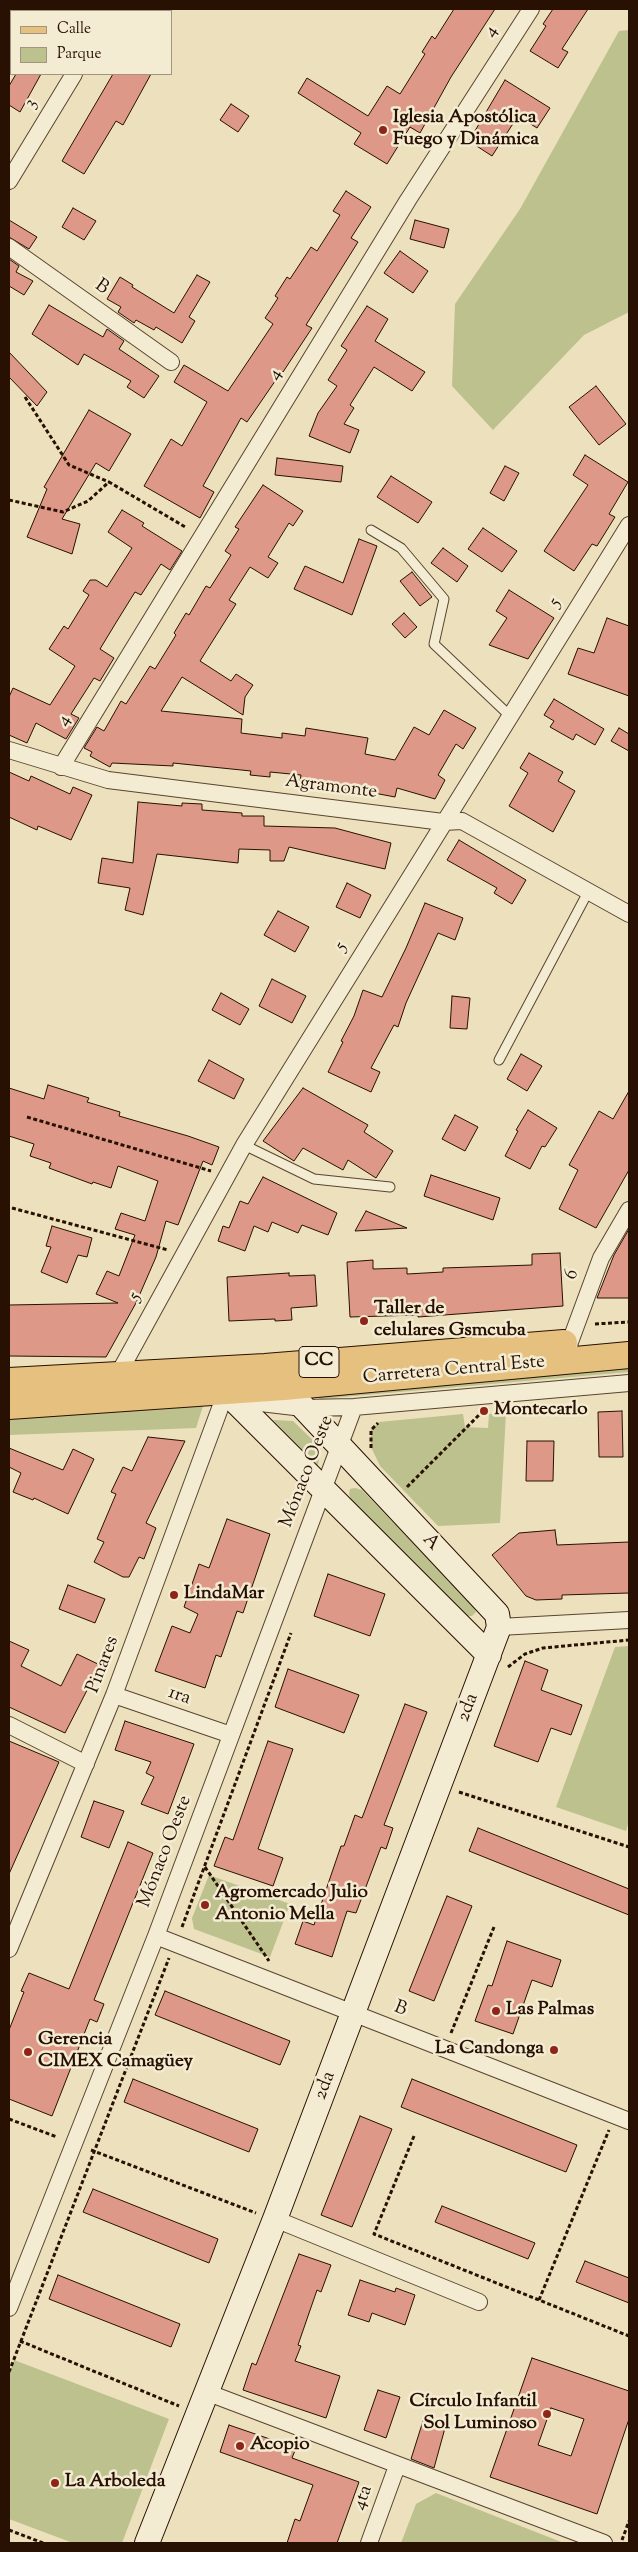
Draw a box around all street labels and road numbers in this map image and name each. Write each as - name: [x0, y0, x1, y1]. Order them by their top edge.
- street label: 4: [480, 22, 504, 42]
- street label: 3: [20, 95, 44, 113]
- street label: B: [90, 275, 112, 301]
- street label: 4: [264, 365, 288, 385]
- street label: 5: [545, 594, 567, 612]
- street label: 4: [53, 711, 77, 731]
- street label: Agramonte: [284, 771, 378, 805]
- street label: 5: [331, 938, 353, 956]
- street label: 6: [561, 1267, 585, 1283]
- street label: 5: [124, 1289, 148, 1305]
- road number: CC: [299, 1346, 339, 1378]
- street label: Carretera Central Este: [362, 1352, 546, 1390]
- street label: Mónaco Oeste: [276, 1413, 340, 1531]
- street label: A: [416, 1530, 444, 1556]
- street label: Pinares: [83, 1633, 125, 1697]
- street label: 1ra: [165, 1682, 193, 1712]
- street label: 2da: [453, 1691, 485, 1725]
- street label: Mónaco Oeste: [134, 1793, 198, 1911]
- street label: B: [390, 1997, 410, 2023]
- street label: 2da: [310, 2069, 342, 2103]
- street label: 4ta: [349, 2483, 379, 2513]

